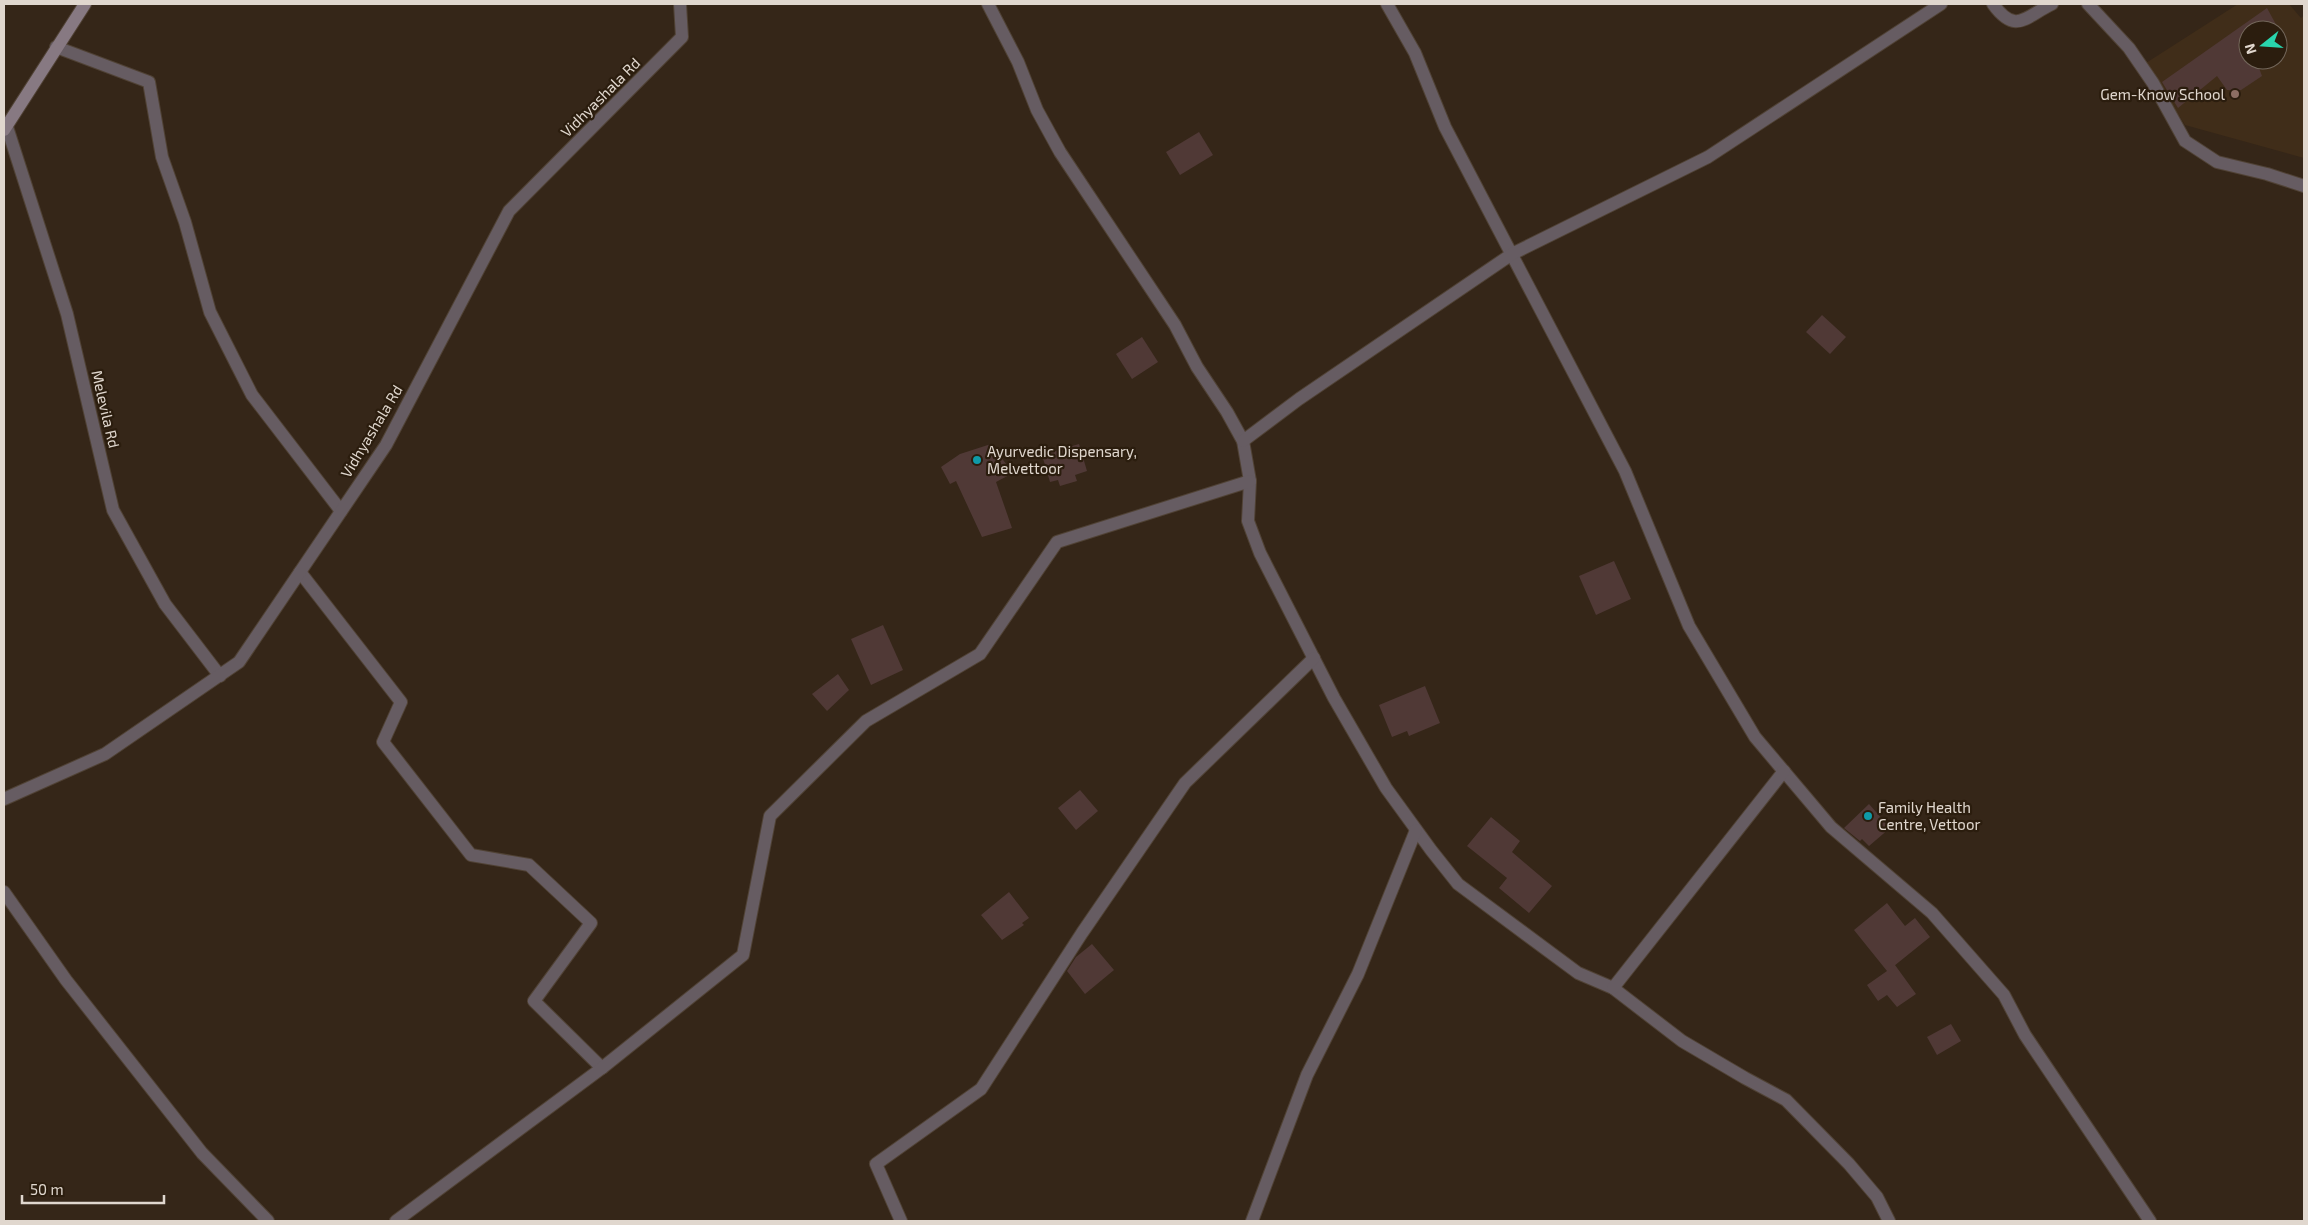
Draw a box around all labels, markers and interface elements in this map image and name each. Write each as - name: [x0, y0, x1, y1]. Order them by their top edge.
- north arrow: [2238, 20, 2288, 70]
- text: N: [2240, 42, 2260, 56]
- street label: Vidhyashala Rd: [557, 54, 643, 140]
- place label: Gem-Know School: [2100, 85, 2226, 103]
- marker: Gem-Know School: [2229, 88, 2241, 100]
- street label: Melevila Rd: [88, 368, 124, 450]
- street label: Vidhyashala Rd: [336, 381, 406, 481]
- place label: Ayurvedic Dispensary, Melvettoor: [987, 442, 1137, 477]
- marker: Ayurvedic Dispensary, Melvettoor: [971, 454, 983, 466]
- place label: Family Health Centre, Vettoor: [1878, 798, 1980, 833]
- marker: Family Health Centre, Vettoor: [1862, 810, 1874, 822]
- scale bar: [22, 1172, 165, 1204]
- text: 50 m: [30, 1180, 64, 1198]

